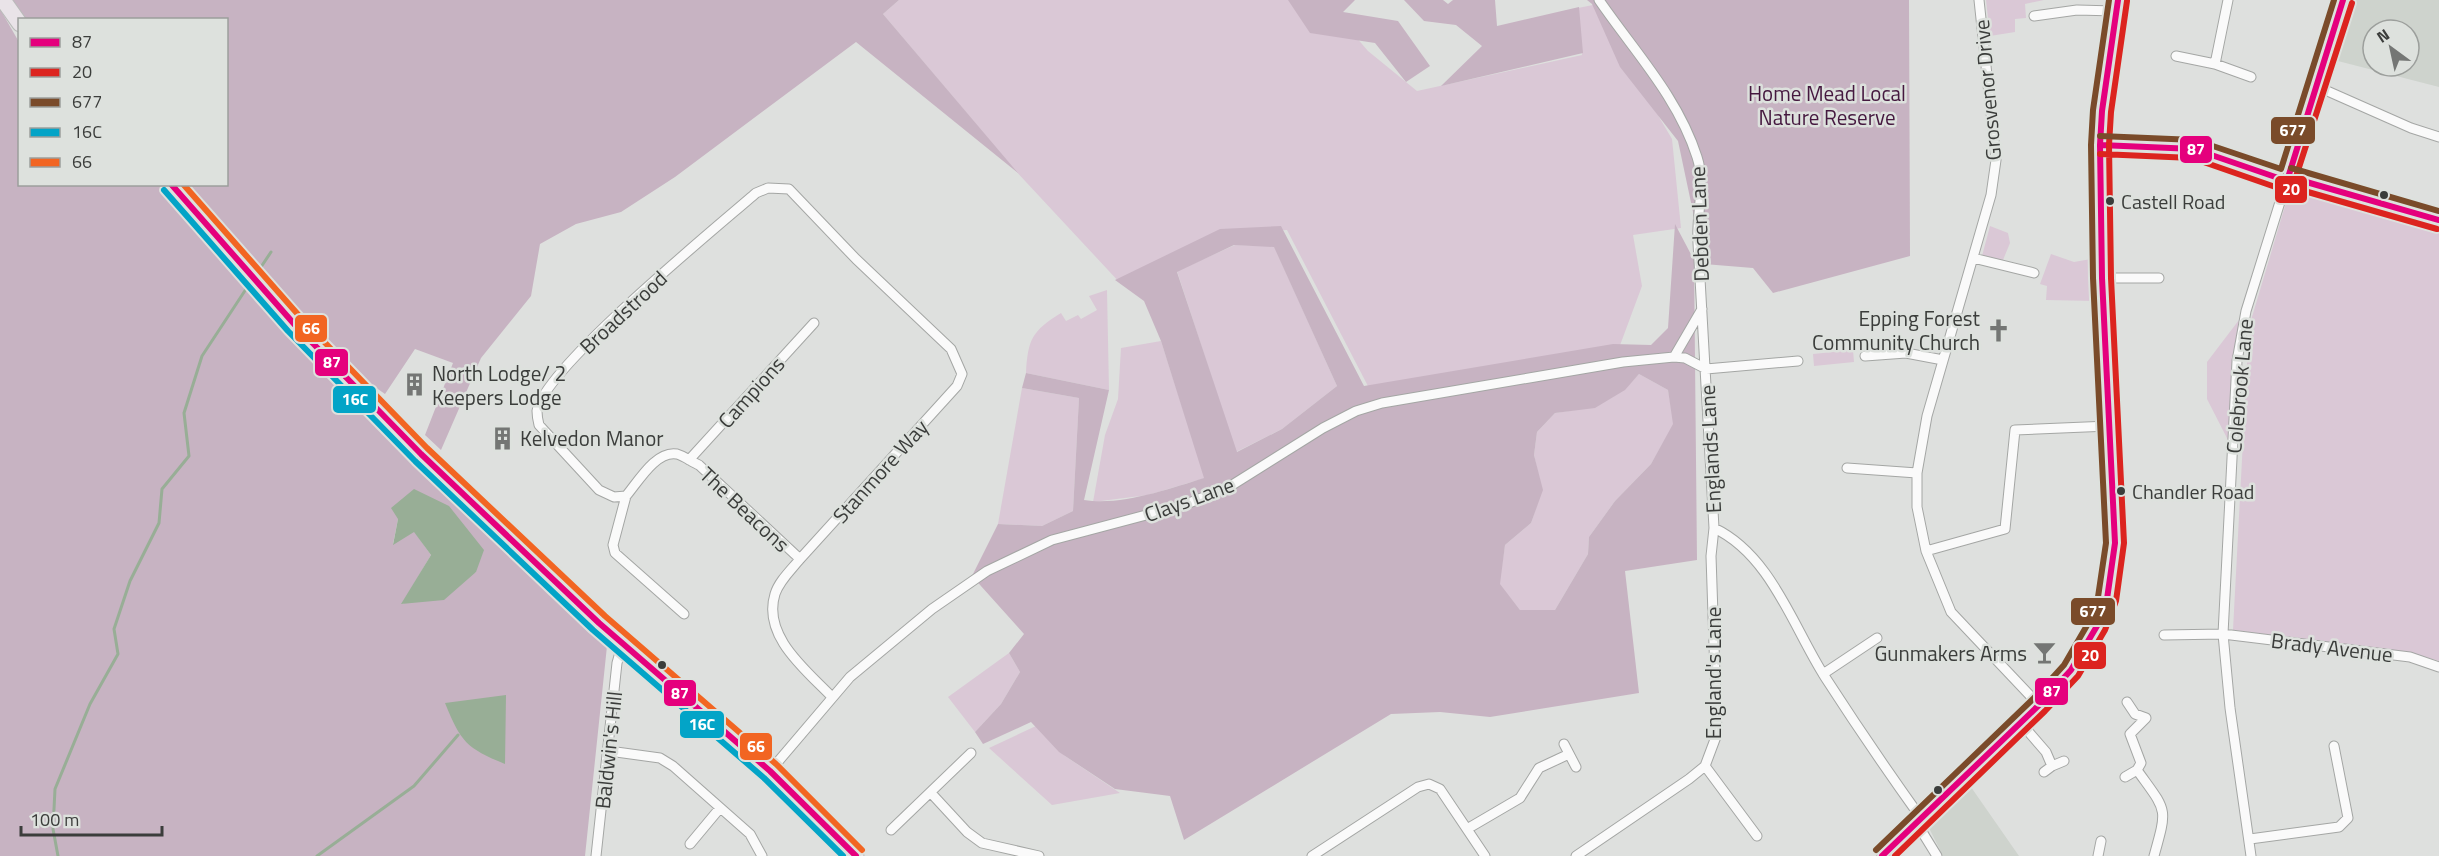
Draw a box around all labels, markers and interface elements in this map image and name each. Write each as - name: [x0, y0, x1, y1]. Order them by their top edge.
- legend: [18, 18, 228, 186]
- street label: Grosvenor Drive: [1965, 18, 2009, 162]
- north arrow: [2361, 18, 2421, 78]
- text: N: [2372, 22, 2394, 49]
- text: 87: [72, 28, 92, 55]
- text: 20: [72, 58, 92, 85]
- park label: Home Mead Local Nature Reserve: [1748, 77, 1906, 133]
- text: 677: [72, 88, 102, 115]
- line badge: 677: [2270, 116, 2316, 145]
- text: 16C: [72, 118, 102, 145]
- text: 677: [2280, 118, 2306, 142]
- line badge: 87: [2179, 135, 2213, 164]
- text: 87: [2187, 137, 2205, 161]
- text: 66: [72, 148, 92, 175]
- street label: Debden Lane: [1681, 166, 1717, 282]
- line badge: 20: [2274, 175, 2308, 204]
- text: 20: [2282, 177, 2300, 201]
- place label: Castell Road: [2121, 186, 2225, 217]
- unlabelled marker: [2378, 189, 2390, 201]
- marker: Castell Road: [2104, 195, 2116, 207]
- street label: Broadstrood: [572, 263, 674, 361]
- place label: Epping Forest Community Church: [1812, 302, 1981, 358]
- line badge: 66: [294, 314, 328, 343]
- text: 66: [302, 316, 320, 340]
- church icon: Epping Forest Community Church: [1985, 317, 2011, 343]
- street label: Colebrook Lane: [2217, 317, 2261, 455]
- line badge: 87: [314, 348, 349, 377]
- street label: Campions: [710, 349, 792, 435]
- text: 87: [323, 350, 341, 374]
- place label: North Lodge/ 2 Keepers Lodge: [432, 357, 566, 413]
- building icon: North Lodge/ 2 Keepers Lodge: [401, 372, 427, 398]
- street label: Englands Lane: [1691, 384, 1729, 514]
- line badge: 16C: [332, 385, 377, 414]
- text: 16C: [342, 387, 369, 411]
- street label: Stanmore Way: [825, 412, 935, 530]
- place label: Kelvedon Manor: [520, 422, 664, 454]
- building icon: Kelvedon Manor: [489, 425, 515, 451]
- street label: The Beacons: [693, 459, 797, 559]
- street label: Clays Lane: [1140, 468, 1238, 530]
- place label: Chandler Road: [2132, 476, 2254, 507]
- marker: Chandler Road: [2115, 485, 2127, 497]
- line badge: 677: [2070, 597, 2116, 626]
- text: 677: [2080, 599, 2106, 623]
- street label: England's Lane: [1697, 607, 1729, 739]
- street label: Brady Avenue: [2269, 624, 2395, 670]
- place label: Gunmakers Arms: [1874, 637, 2027, 669]
- bar icon: Gunmakers Arms: [2032, 640, 2058, 666]
- line badge: 20: [2073, 641, 2107, 670]
- text: 20: [2081, 643, 2099, 667]
- unlabelled marker: [656, 659, 668, 671]
- line badge: 87: [2034, 677, 2069, 706]
- line badge: 87: [663, 679, 697, 707]
- text: 87: [2043, 679, 2061, 703]
- text: 87: [671, 681, 689, 705]
- street label: Baldwin's Hill: [586, 690, 630, 810]
- line badge: 16C: [679, 710, 725, 739]
- text: 16C: [689, 712, 716, 736]
- line badge: 66: [739, 732, 773, 761]
- text: 66: [747, 734, 765, 758]
- unlabelled marker: [1932, 784, 1944, 796]
- scale bar: [21, 799, 162, 837]
- text: 100 m: [30, 806, 79, 833]

